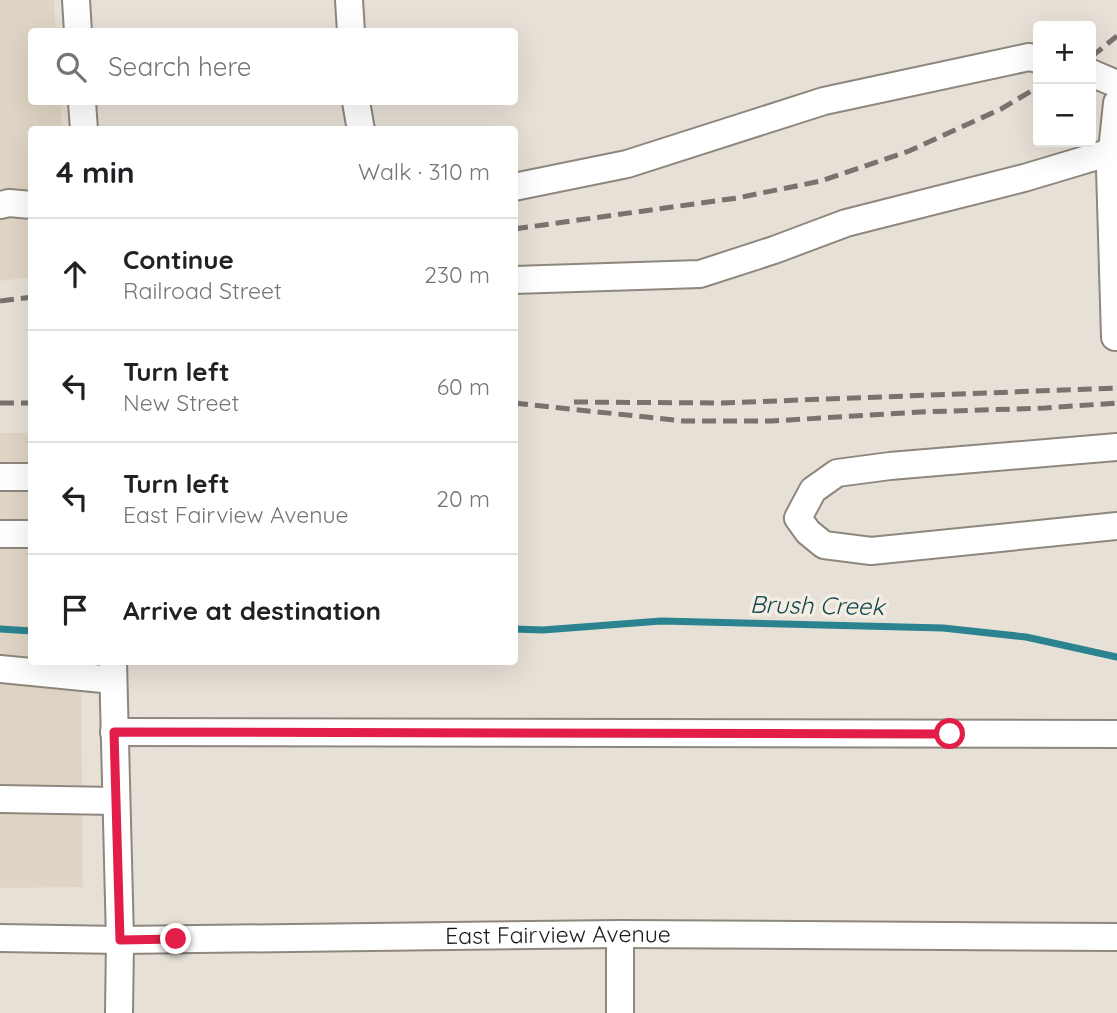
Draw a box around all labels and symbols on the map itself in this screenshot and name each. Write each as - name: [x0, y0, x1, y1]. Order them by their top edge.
- water label: Brush Creek: [750, 589, 887, 621]
- route start: [934, 718, 965, 749]
- street label: East Fairview Avenue: [445, 919, 671, 950]
- route end: [160, 923, 191, 954]

